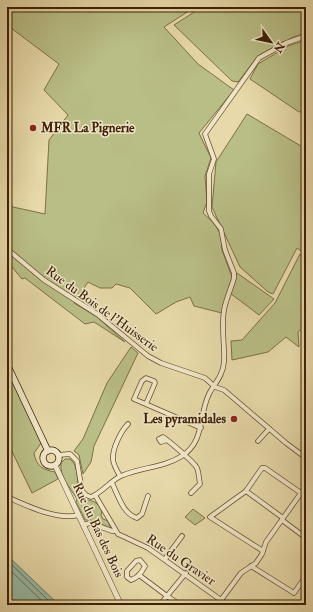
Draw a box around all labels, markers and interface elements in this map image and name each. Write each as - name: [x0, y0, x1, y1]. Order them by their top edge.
- north arrow: [251, 22, 291, 62]
- text: N: [270, 39, 288, 56]
- place label: MFR La Pignerie: [40, 120, 135, 137]
- marker: MFR La Pignerie: [28, 123, 38, 133]
- street label: Rue du Bois de l'Huisserie: [43, 263, 162, 356]
- place label: Les pyramidales: [143, 411, 227, 428]
- marker: Les pyramidales: [229, 414, 239, 424]
- street label: Rue du Bas des Bois: [69, 480, 127, 580]
- street label: Rue du Gravier: [143, 531, 219, 589]

